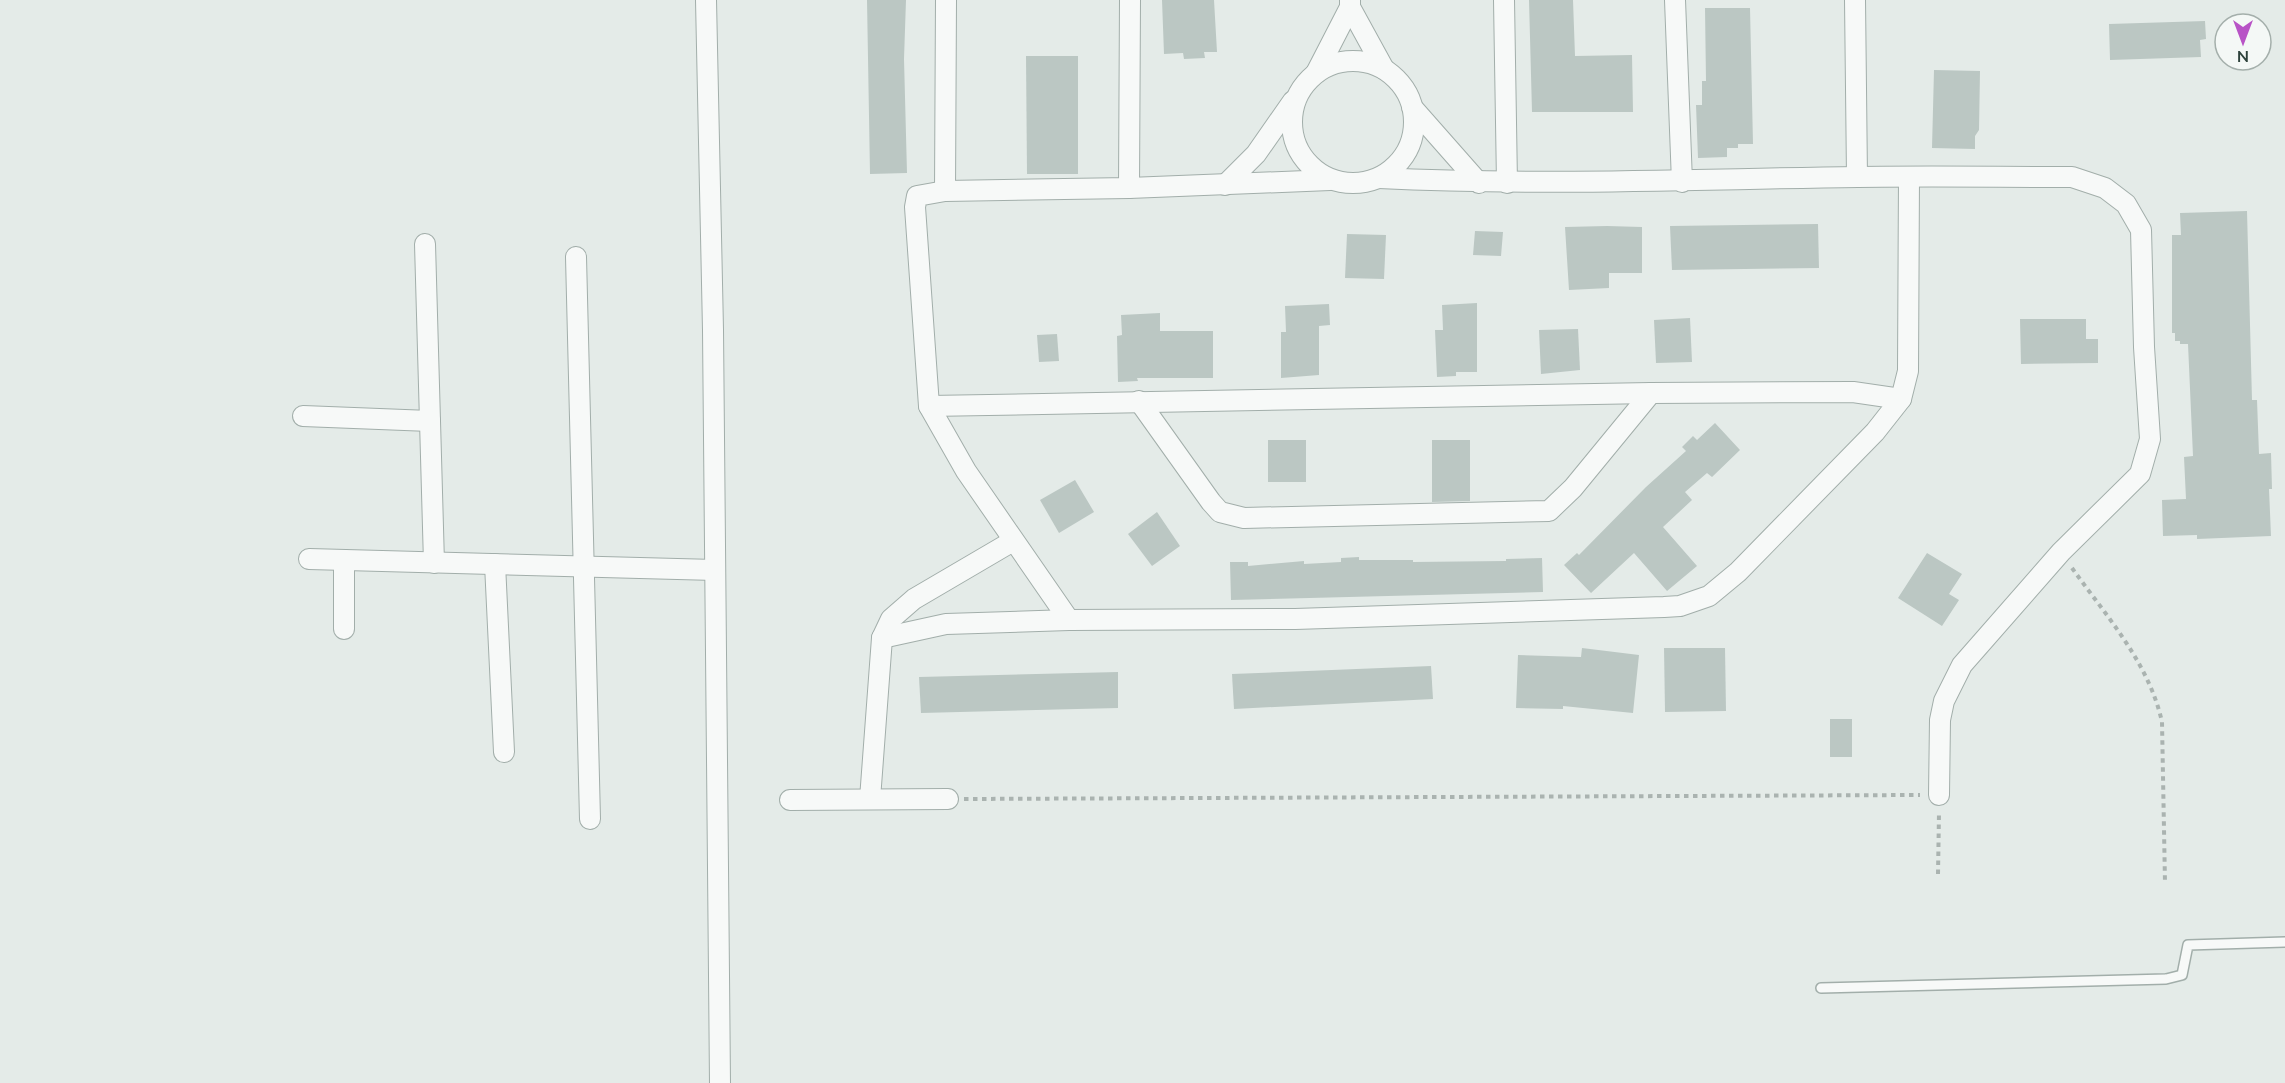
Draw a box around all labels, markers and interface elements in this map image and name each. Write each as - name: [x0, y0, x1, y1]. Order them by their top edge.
- north arrow: [2213, 12, 2273, 72]
- text: N: [2237, 47, 2249, 67]

